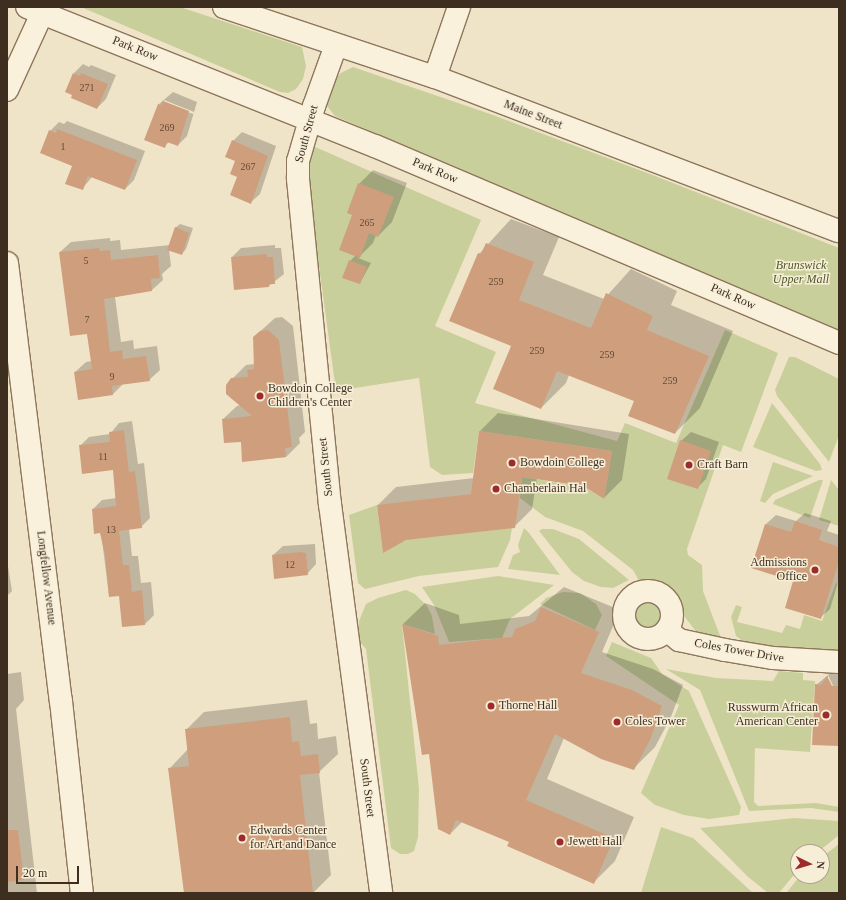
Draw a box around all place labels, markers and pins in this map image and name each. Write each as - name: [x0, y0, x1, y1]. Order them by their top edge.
- place label: Bowdoin College Children's Center: [268, 382, 352, 410]
- marker: Bowdoin College Children's Center: [255, 391, 265, 401]
- place label: Bowdoin College: [520, 456, 604, 470]
- marker: Bowdoin College: [507, 458, 517, 468]
- place label: Craft Barn: [697, 458, 748, 472]
- marker: Craft Barn: [684, 460, 694, 470]
- place label: Chamberlain Hal: [504, 482, 586, 496]
- marker: Chamberlain Hal: [491, 484, 501, 494]
- place label: Admissions Office: [750, 556, 807, 584]
- marker: Admissions Office: [810, 565, 820, 575]
- place label: Thorne Hall: [499, 699, 557, 713]
- marker: Thorne Hall: [486, 701, 496, 711]
- place label: Russwurm African American Center: [727, 701, 818, 729]
- marker: Russwurm African American Center: [821, 710, 831, 720]
- place label: Coles Tower: [625, 715, 686, 729]
- marker: Coles Tower: [612, 717, 622, 727]
- place label: Edwards Center for Art and Dance: [250, 824, 337, 852]
- marker: Edwards Center for Art and Dance: [237, 833, 247, 843]
- place label: Jewett Hall: [568, 835, 622, 849]
- marker: Jewett Hall: [555, 837, 565, 847]

